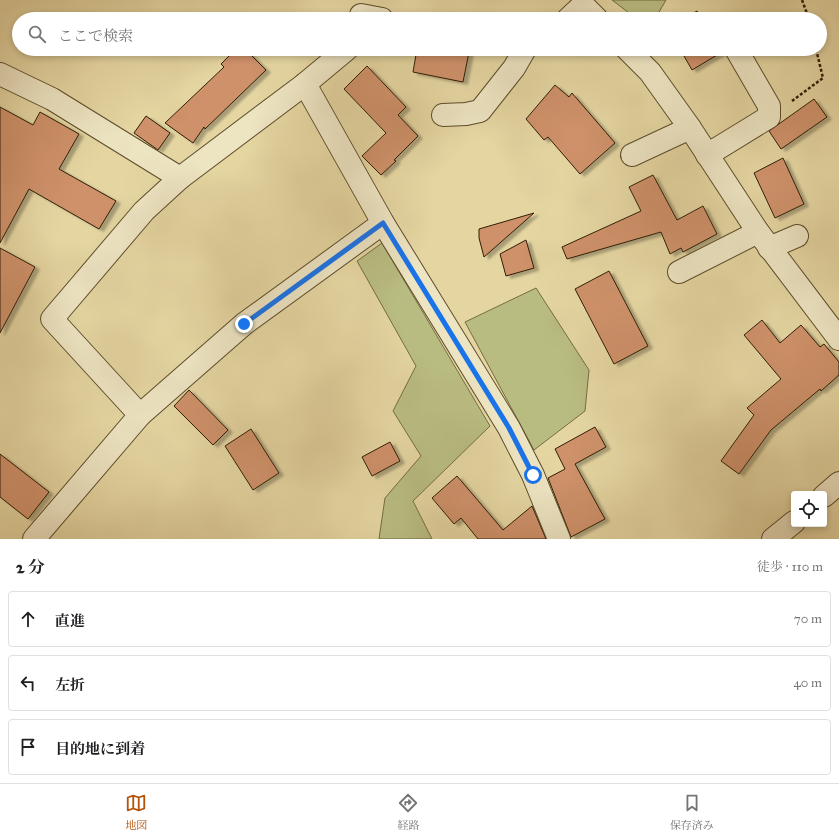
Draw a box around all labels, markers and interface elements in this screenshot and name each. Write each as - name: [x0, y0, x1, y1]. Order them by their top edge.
- search box: [12, 12, 827, 56]
- icon: search: [26, 23, 48, 45]
- text: ここで検索: [58, 27, 133, 45]
- route end: [235, 315, 253, 333]
- route start: [524, 466, 542, 484]
- map controls: [791, 491, 827, 527]
- button: locate: [791, 491, 827, 527]
- text: 2 分: [16, 557, 45, 578]
- text: 徒歩 · 110 m: [757, 559, 823, 575]
- icon: ahead: [17, 608, 39, 630]
- text: 70 m: [794, 611, 822, 627]
- text: 直進: [55, 612, 85, 630]
- icon: left: [17, 672, 39, 694]
- text: 40 m: [793, 675, 822, 691]
- text: 左折: [55, 676, 85, 694]
- icon: arrive: [17, 736, 39, 758]
- text: 目的地に到着: [55, 740, 145, 758]
- tab: 地図: [125, 792, 147, 832]
- tab: 経路: [397, 792, 419, 832]
- tab: 保存済み: [670, 792, 714, 832]

